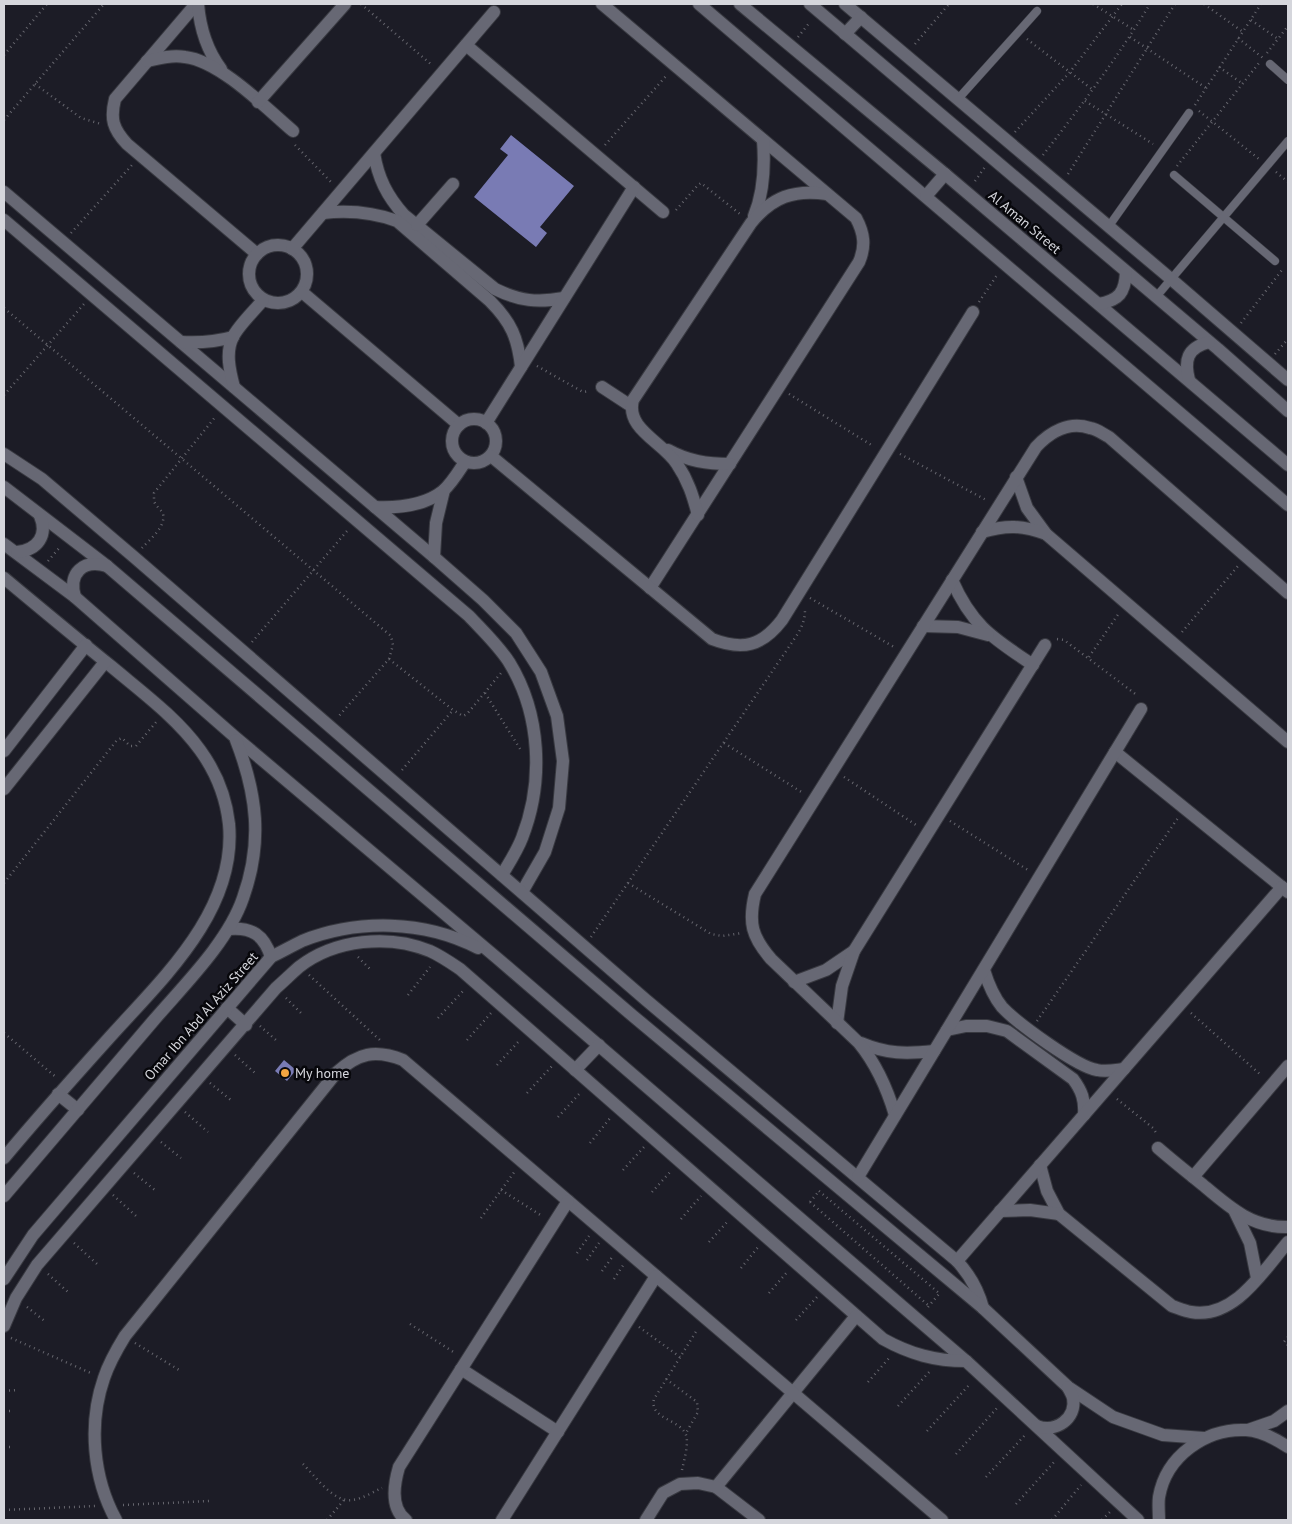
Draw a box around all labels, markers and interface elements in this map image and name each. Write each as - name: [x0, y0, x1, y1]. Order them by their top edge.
- street label: Al Aman Street: [985, 186, 1065, 258]
- street label: Omar Ibn Abd Al Aziz Street: [140, 948, 262, 1084]
- place label: My home: [295, 1064, 349, 1082]
- marker: My home: [279, 1067, 291, 1079]

